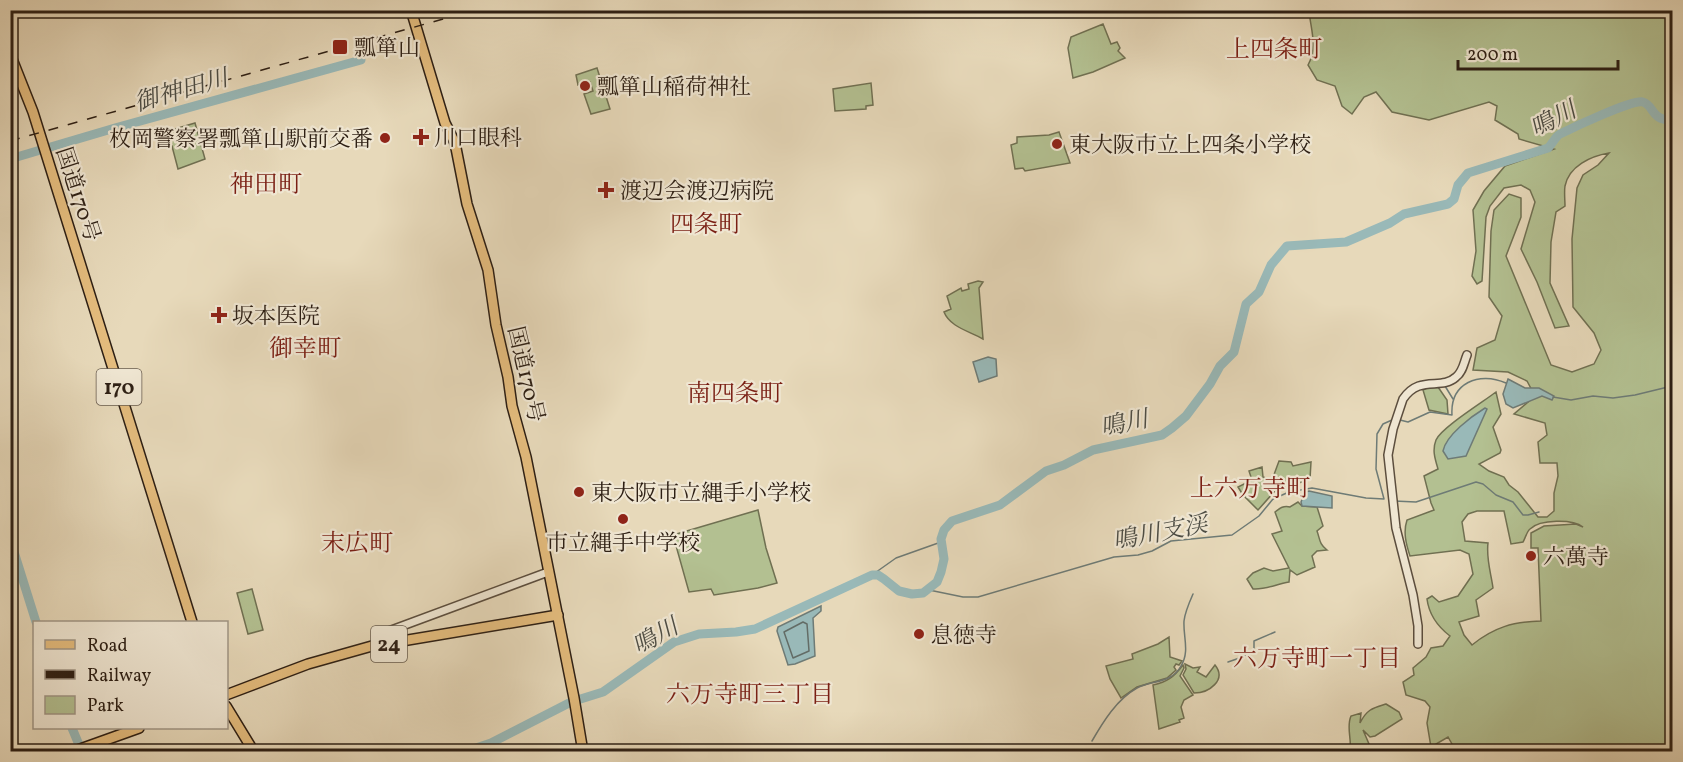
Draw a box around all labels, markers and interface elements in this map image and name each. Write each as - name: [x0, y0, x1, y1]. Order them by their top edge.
- scale bar: [1458, 33, 1618, 71]
- place label: 瓢箪山: [354, 34, 420, 65]
- district label: 上四条町: [1226, 34, 1322, 68]
- marker: 瓢箪山: [331, 38, 349, 56]
- text: 200 m: [1467, 43, 1518, 68]
- water label: 御神田川: [131, 62, 235, 121]
- place label: 瓢箪山稲荷神社: [597, 73, 751, 104]
- marker: 瓢箪山稲荷神社: [578, 79, 592, 93]
- water label: 鳴川: [1525, 93, 1586, 147]
- place label: 川口眼科: [434, 124, 522, 155]
- place label: 枚岡警察署瓢箪山駅前交番: [109, 125, 373, 156]
- marker: 川口眼科: [412, 128, 430, 146]
- marker: 枚岡警察署瓢箪山駅前交番: [378, 131, 392, 145]
- place label: 東大阪市立上四条小学校: [1069, 131, 1311, 162]
- marker: 東大阪市立上四条小学校: [1050, 137, 1064, 151]
- street label: 国道170号: [47, 144, 106, 246]
- district label: 神田町: [230, 169, 302, 203]
- place label: 渡辺会渡辺病院: [620, 177, 774, 208]
- marker: 渡辺会渡辺病院: [597, 181, 615, 199]
- district label: 四条町: [670, 209, 742, 243]
- place label: 坂本医院: [232, 302, 320, 333]
- marker: 坂本医院: [210, 306, 228, 324]
- street label: 国道170号: [498, 324, 551, 426]
- district label: 御幸町: [269, 333, 341, 367]
- road number: 170: [96, 369, 142, 405]
- district label: 南四条町: [687, 378, 783, 412]
- water label: 鳴川: [1097, 403, 1154, 447]
- district label: 上六万寺町: [1190, 473, 1310, 507]
- place label: 東大阪市立縄手小学校: [591, 479, 811, 510]
- marker: 東大阪市立縄手小学校: [572, 485, 586, 499]
- water label: 鳴川支渓: [1110, 508, 1214, 560]
- marker: 市立縄手中学校: [616, 512, 630, 526]
- district label: 末広町: [321, 528, 393, 562]
- place label: 市立縄手中学校: [546, 529, 700, 560]
- place label: 六萬寺: [1543, 543, 1609, 574]
- marker: 六萬寺: [1524, 549, 1538, 563]
- water label: 鳴川: [627, 610, 688, 664]
- legend: [33, 621, 228, 729]
- place label: 息徳寺: [931, 621, 997, 652]
- road number: 24: [371, 626, 407, 662]
- marker: 息徳寺: [912, 627, 926, 641]
- text: Road: [87, 634, 128, 659]
- district label: 六万寺町一丁目: [1233, 643, 1401, 677]
- text: Railway: [87, 664, 151, 689]
- district label: 六万寺町三丁目: [666, 679, 834, 713]
- text: Park: [87, 694, 124, 719]

